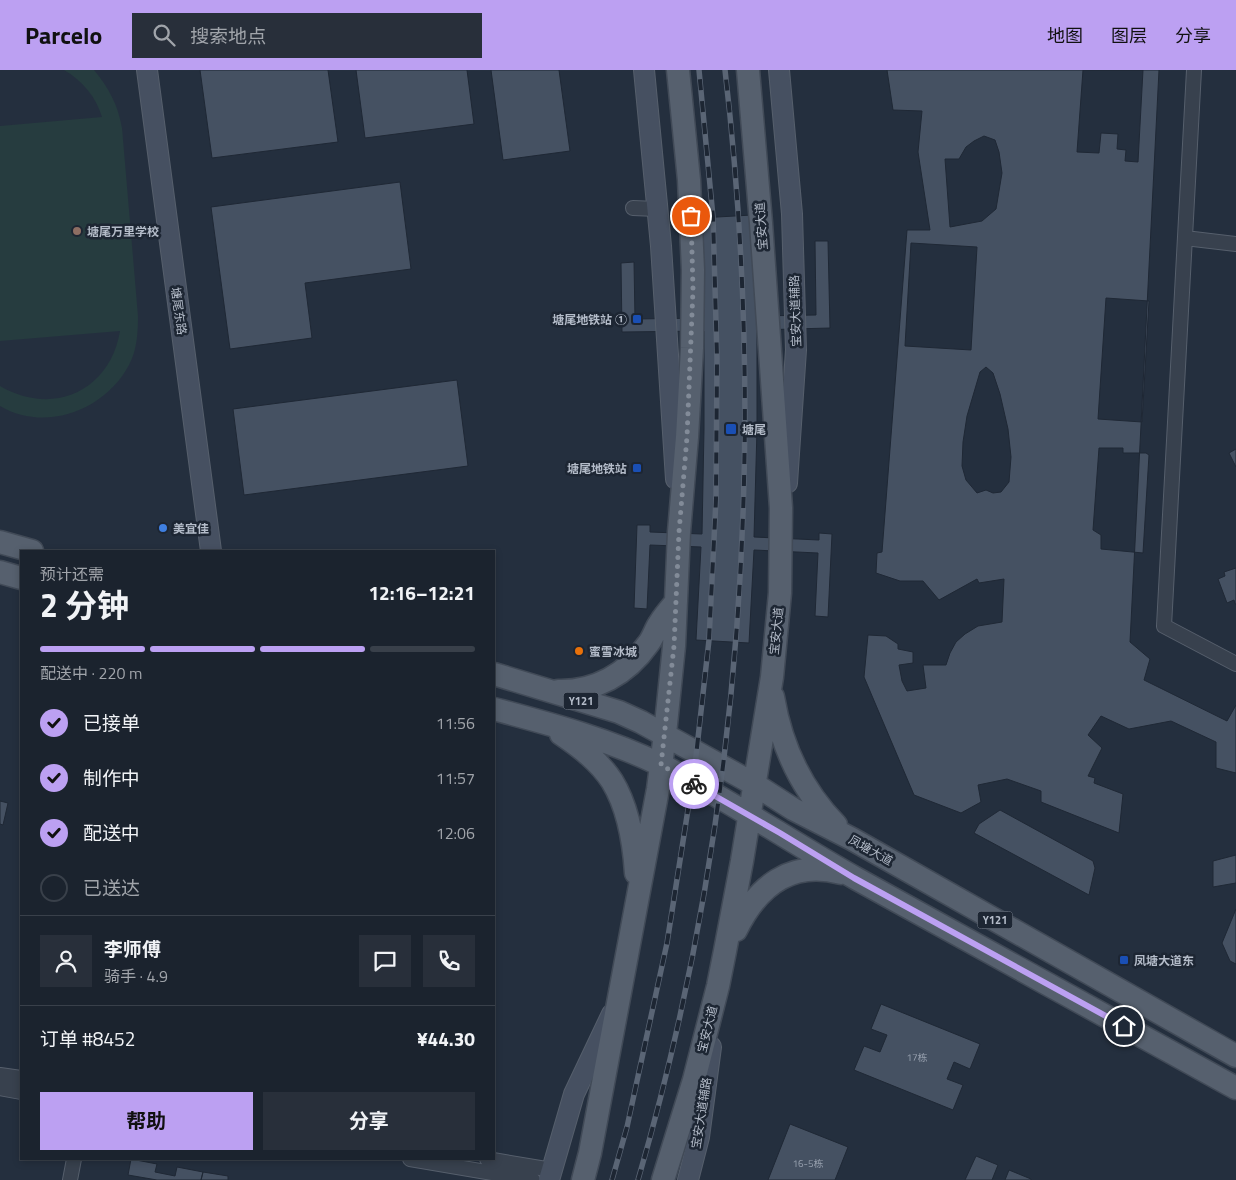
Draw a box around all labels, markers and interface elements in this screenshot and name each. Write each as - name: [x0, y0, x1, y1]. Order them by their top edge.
- search box: [132, 13, 482, 58]
- text: Parcelo: [25, 17, 102, 53]
- icon: search: [150, 21, 178, 49]
- text: 搜索地点: [190, 21, 266, 50]
- text: 地图: [1047, 22, 1083, 49]
- text: 图层: [1111, 22, 1147, 49]
- text: 分享: [1175, 22, 1211, 49]
- pin: [670, 195, 712, 237]
- street label: 宝安大道: [750, 201, 772, 251]
- icon: bag: [677, 202, 705, 230]
- place label: 塘尾万里学校: [87, 222, 159, 241]
- marker: 塘尾万里学校: [71, 225, 83, 237]
- street label: 宝安大道辅路: [784, 275, 806, 347]
- street label: 塘尾东路: [166, 286, 192, 336]
- place label: 塘尾地铁站 ①: [552, 310, 627, 329]
- marker: 塘尾地铁站 ①: [631, 313, 643, 325]
- place label: 塘尾: [742, 420, 766, 439]
- marker: 塘尾: [724, 422, 738, 436]
- place label: 塘尾地铁站: [567, 459, 627, 478]
- marker: 塘尾地铁站: [631, 462, 643, 474]
- place label: 美宜佳: [173, 519, 209, 538]
- marker: 美宜佳: [157, 522, 169, 534]
- text: 预计还需: [40, 562, 104, 586]
- text: 12:16–12:21: [368, 578, 475, 607]
- text: 2 分钟: [40, 581, 129, 629]
- street label: 宝安大道: [764, 606, 788, 656]
- place label: 蜜雪冰城: [589, 642, 637, 661]
- marker: 蜜雪冰城: [573, 645, 585, 657]
- text: 配送中 · 220 m: [40, 661, 142, 685]
- road number: Y121: [564, 692, 598, 710]
- text: 已接单: [83, 708, 140, 737]
- icon: check: [40, 709, 68, 737]
- text: 11:56: [436, 711, 475, 735]
- courier: [669, 759, 719, 809]
- text: 制作中: [83, 763, 140, 792]
- icon: check: [40, 764, 68, 792]
- text: 11:57: [436, 766, 475, 790]
- icon: bike: [680, 770, 708, 798]
- text: 配送中: [83, 818, 140, 847]
- icon: check: [40, 819, 68, 847]
- text: 12:06: [436, 821, 475, 845]
- street label: 凤塘大道: [845, 830, 897, 870]
- text: 已送达: [83, 873, 140, 902]
- road number: Y121: [978, 912, 1012, 928]
- text: 李师傅: [104, 934, 161, 963]
- button: person: [40, 935, 92, 987]
- button: chat: [359, 935, 411, 987]
- button: phone: [423, 935, 475, 987]
- place label: 凤塘大道东: [1134, 951, 1194, 970]
- marker: 凤塘大道东: [1118, 954, 1130, 966]
- text: 骑手 · 4.9: [104, 964, 168, 988]
- street label: 宝安大道: [692, 1003, 722, 1055]
- pin: [1103, 1005, 1145, 1047]
- icon: home: [1110, 1012, 1138, 1040]
- text: 订单 #8452: [40, 1024, 135, 1053]
- text: ¥44.30: [417, 1024, 475, 1053]
- house number: 17栋: [906, 1050, 928, 1065]
- street label: 宝安大道辅路: [686, 1076, 716, 1150]
- button: 帮助: [40, 1092, 253, 1150]
- button: 分享: [263, 1092, 475, 1150]
- house number: 16-5栋: [792, 1156, 824, 1171]

